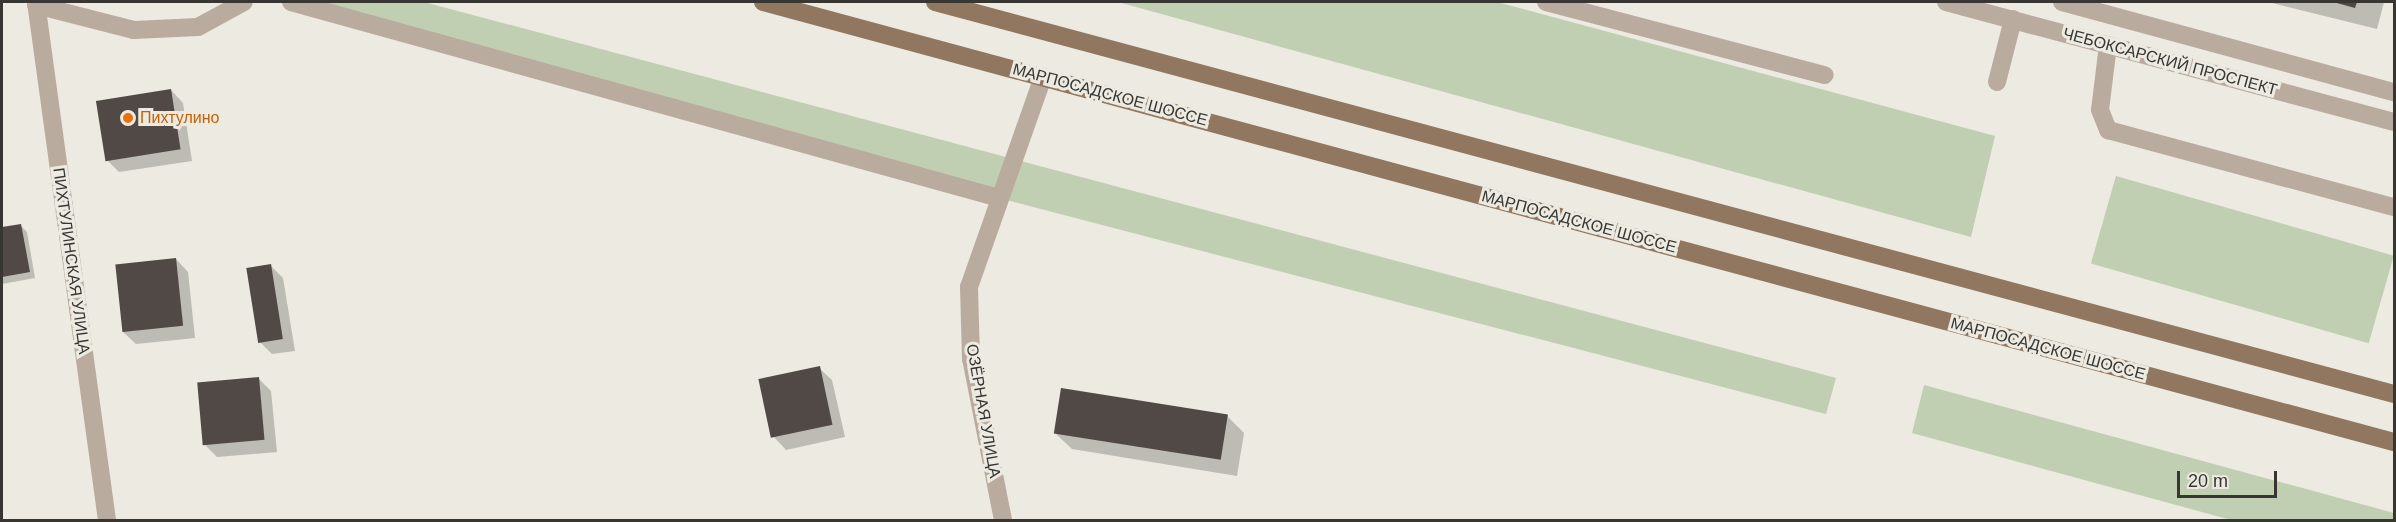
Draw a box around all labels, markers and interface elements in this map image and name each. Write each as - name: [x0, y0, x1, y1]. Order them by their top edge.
- street label: ЧЕБОКСАРСКИЙ ПРОСПЕКТ: [2061, 24, 2279, 100]
- street label: МАРПОСАДСКОЕ ШОССЕ: [1010, 60, 1210, 130]
- place label: Пихтулино: [140, 108, 219, 128]
- marker: Пихтулино: [121, 111, 135, 125]
- street label: ПИХТУЛИНСКАЯ УЛИЦА: [48, 166, 94, 356]
- street label: МАРПОСАДСКОЕ ШОССЕ: [1479, 187, 1679, 257]
- street label: МАРПОСАДСКОЕ ШОССЕ: [1948, 314, 2148, 384]
- street label: ОЗЁРНАЯ УЛИЦА: [962, 342, 1004, 480]
- scale bar: [2180, 459, 2280, 497]
- text: 20 m: [2188, 471, 2228, 491]

